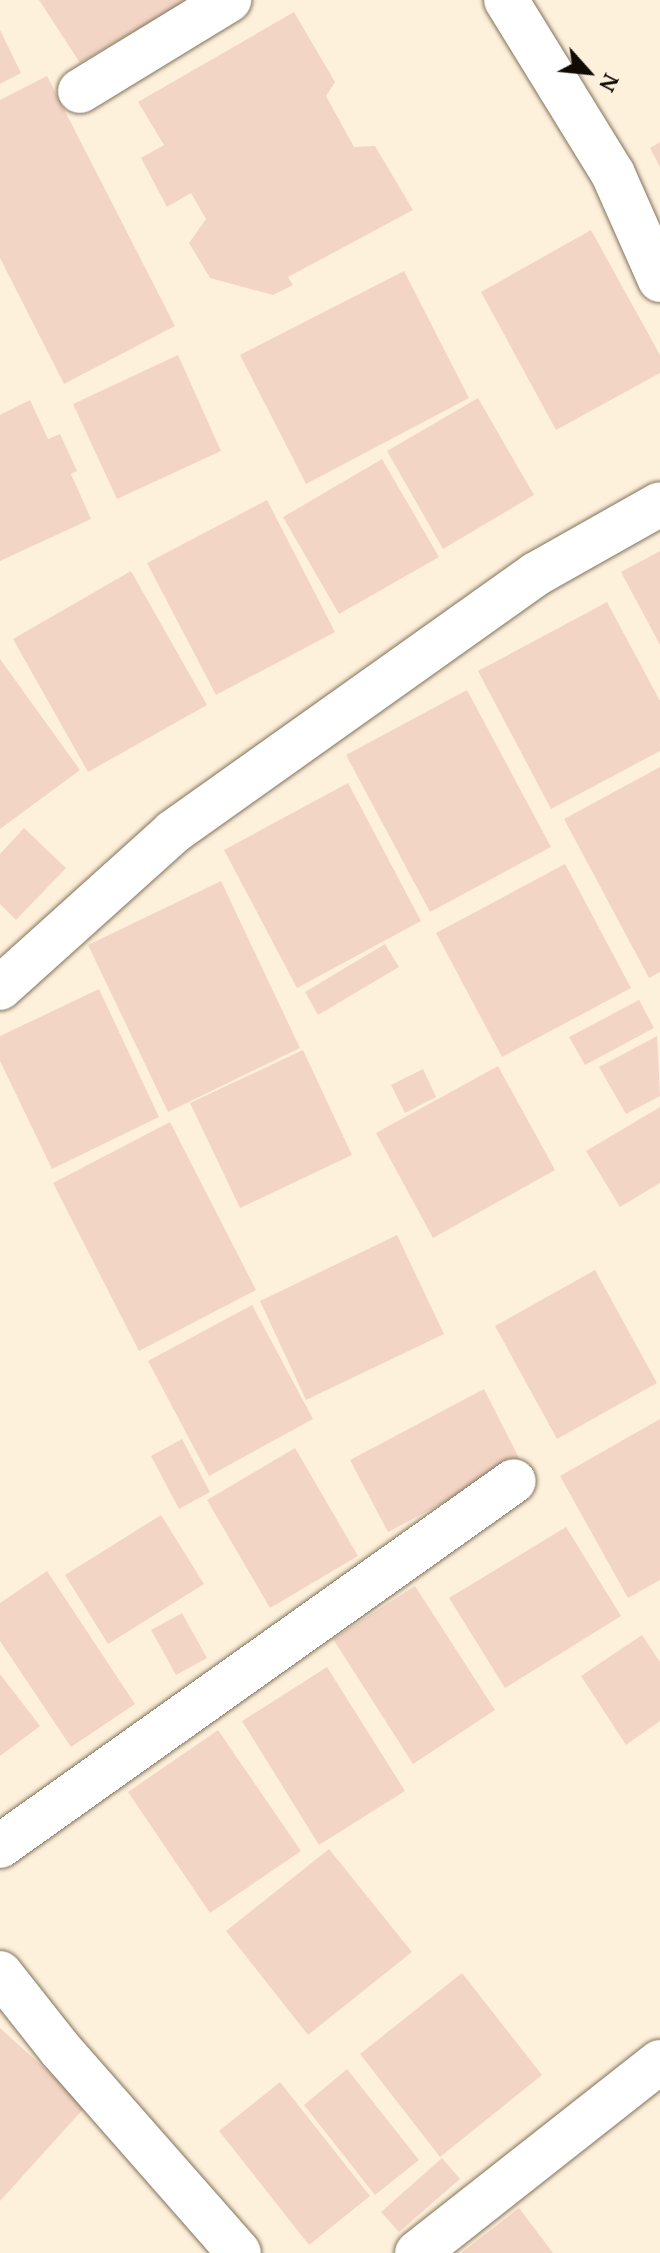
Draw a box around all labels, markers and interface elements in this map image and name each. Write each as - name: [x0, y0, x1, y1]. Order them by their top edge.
- north arrow: [548, 32, 628, 112]
- text: N: [593, 69, 627, 97]

